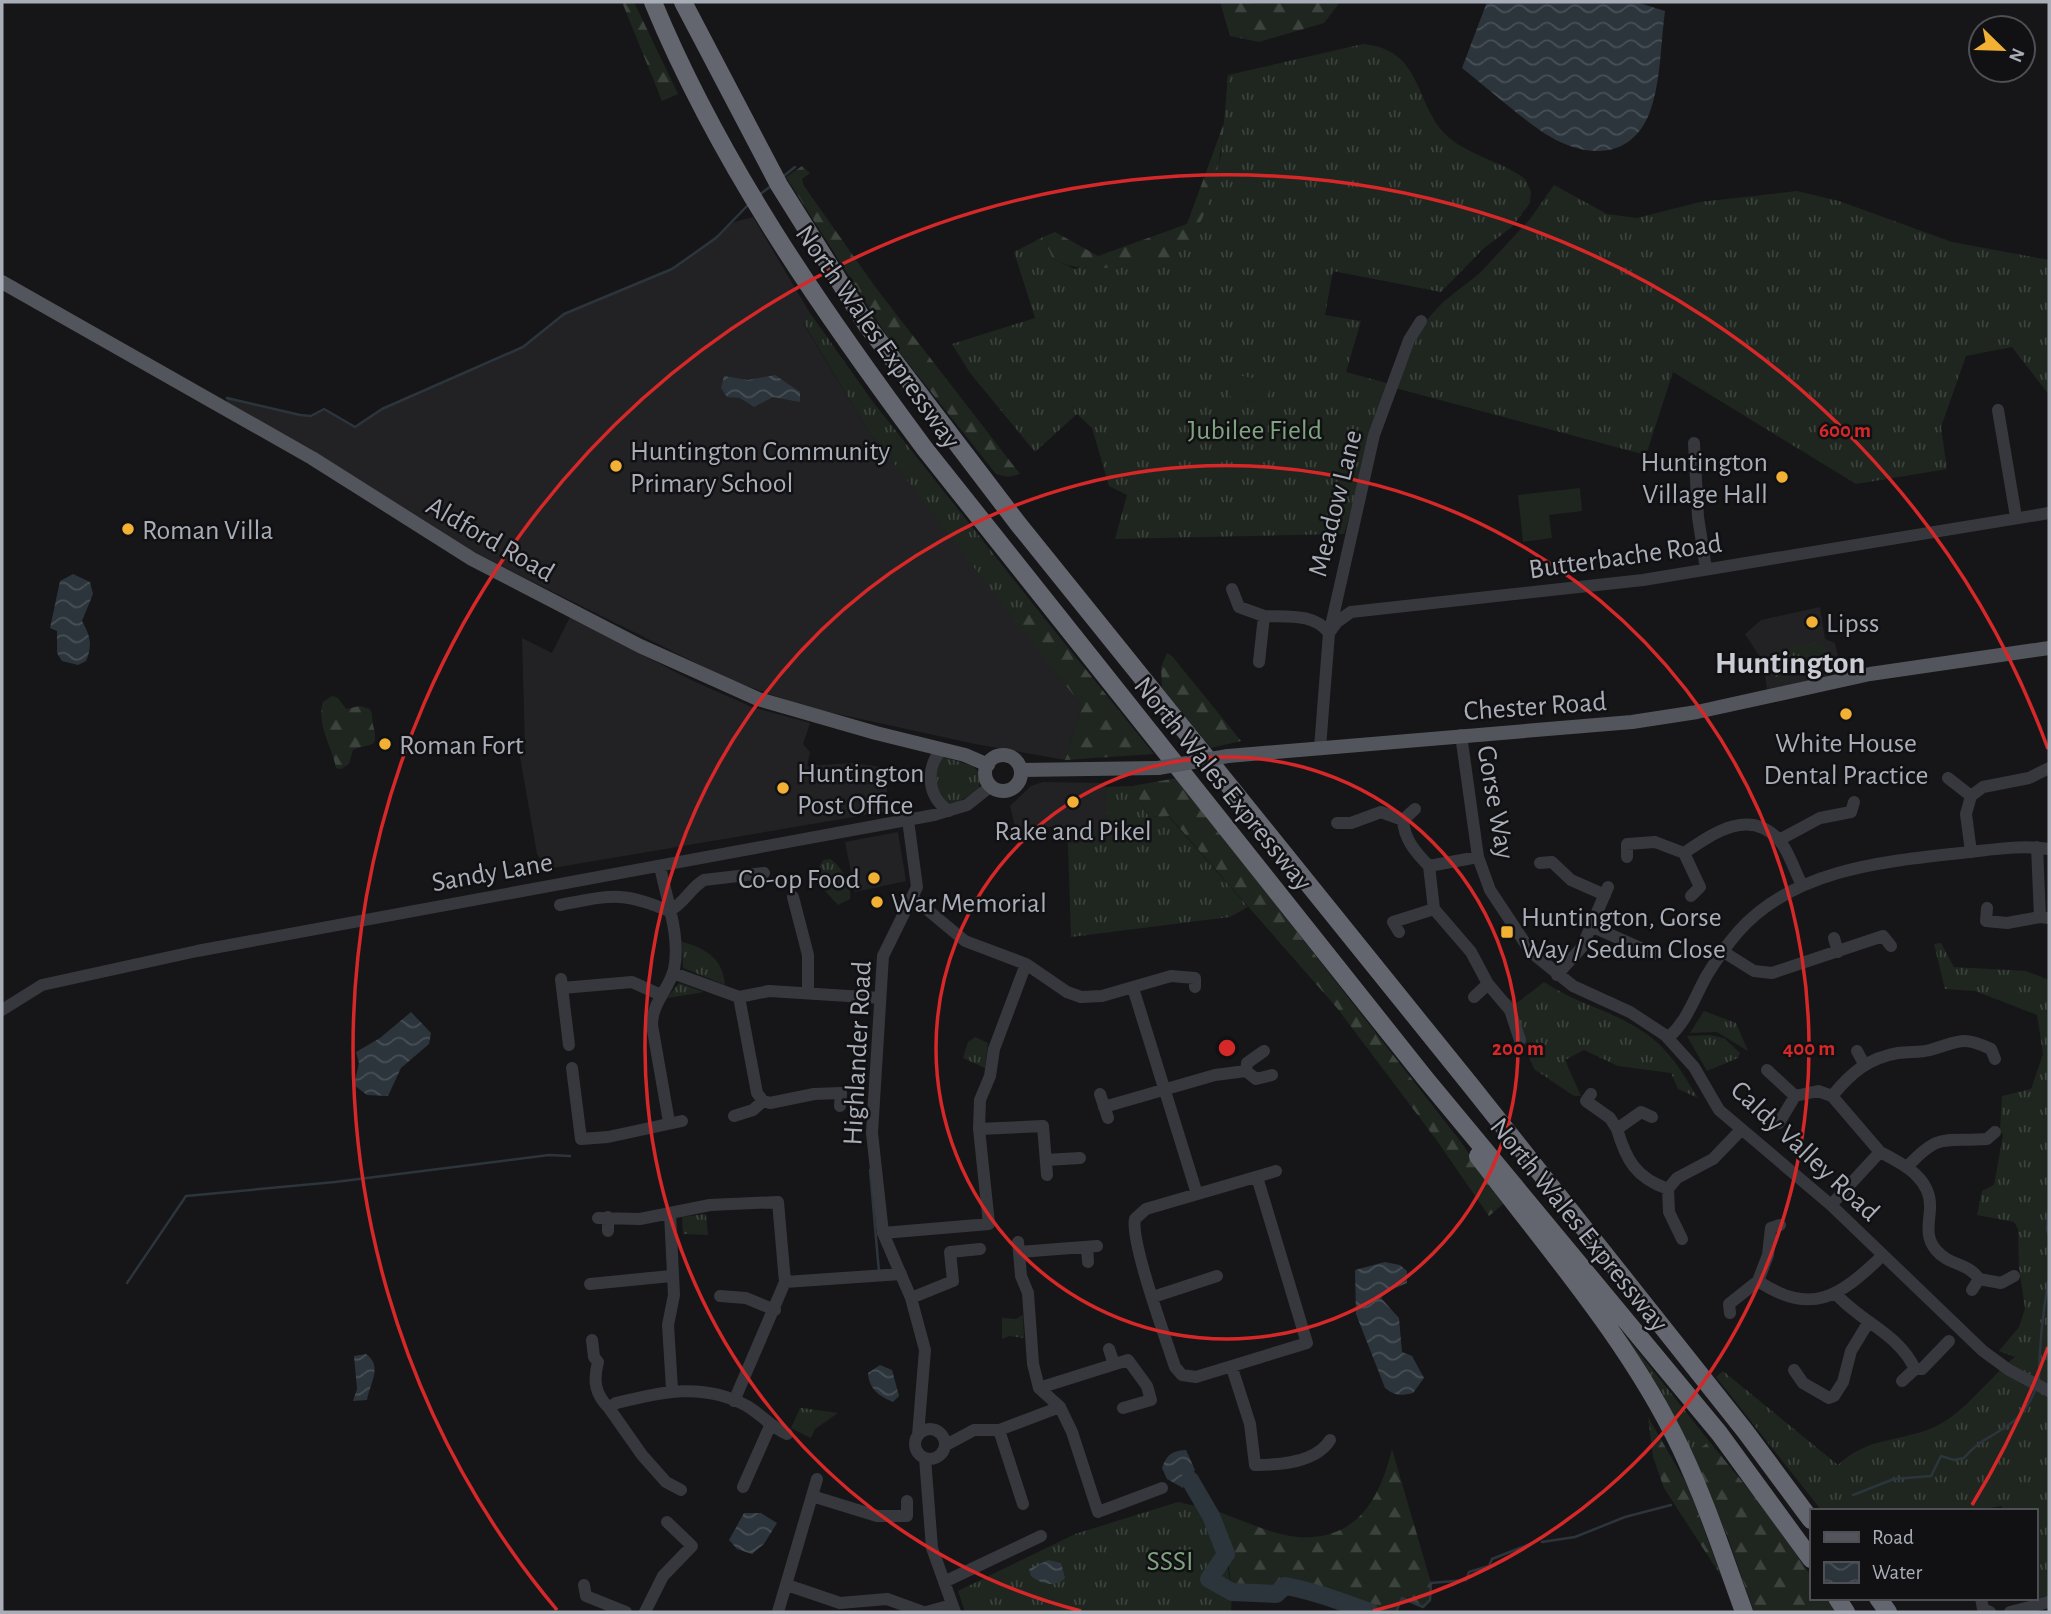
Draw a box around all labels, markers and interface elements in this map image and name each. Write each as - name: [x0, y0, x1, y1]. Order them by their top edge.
- north arrow: [1967, 14, 2037, 84]
- text: N: [2005, 45, 2028, 65]
- street label: North Wales Expressway: [790, 220, 965, 454]
- park label: Jubilee Field: [1188, 417, 1322, 445]
- text: 600 m: [1819, 420, 1871, 441]
- street label: Meadow Lane: [1304, 427, 1368, 580]
- place label: Huntington Community Primary School: [630, 438, 890, 498]
- place label: Huntington Village Hall: [1640, 449, 1768, 509]
- marker: Huntington Community Primary School: [608, 458, 624, 474]
- marker: Huntington Village Hall: [1774, 469, 1790, 485]
- street label: Aldford Road: [421, 492, 559, 588]
- place label: Roman Villa: [142, 517, 274, 545]
- marker: Roman Villa: [120, 521, 136, 537]
- street label: Butterbache Road: [1527, 530, 1724, 584]
- place label: Lipss: [1826, 610, 1879, 638]
- marker: Lipss: [1804, 614, 1820, 630]
- district label: Huntington: [1715, 647, 1865, 679]
- street label: North Wales Expressway: [1128, 672, 1317, 896]
- street label: Chester Road: [1463, 688, 1608, 726]
- marker: White House Dental Practice: [1838, 706, 1854, 722]
- place label: White House Dental Practice: [1764, 730, 1928, 790]
- place label: Roman Fort: [399, 732, 524, 760]
- marker: Roman Fort: [377, 736, 393, 752]
- street label: Gorse Way: [1471, 743, 1519, 861]
- place label: Huntington Post Office: [797, 760, 925, 820]
- marker: Huntington Post Office: [775, 780, 791, 796]
- marker: Rake and Pikel: [1065, 794, 1081, 810]
- place label: Rake and Pikel: [994, 818, 1152, 846]
- street label: Sandy Lane: [430, 849, 555, 897]
- place label: Co-op Food: [738, 866, 860, 894]
- marker: Co-op Food: [866, 870, 882, 886]
- place label: War Memorial: [891, 890, 1047, 918]
- marker: War Memorial: [869, 894, 885, 910]
- place label: Huntington, Gorse Way / Sedum Close: [1521, 904, 1726, 964]
- marker: Huntington, Gorse Way / Sedum Close: [1499, 924, 1515, 940]
- street label: Highlander Road: [839, 960, 877, 1146]
- centre of rings: [1215, 1036, 1239, 1060]
- text: 200 m: [1492, 1038, 1544, 1059]
- text: 400 m: [1783, 1038, 1835, 1059]
- street label: Caldy Valley Road: [1725, 1076, 1884, 1227]
- street label: North Wales Expressway: [1484, 1113, 1673, 1337]
- legend: [1810, 1509, 2037, 1600]
- text: Road: [1872, 1527, 1914, 1548]
- park label: SSSI: [1146, 1548, 1194, 1576]
- text: Water: [1872, 1562, 1922, 1583]

